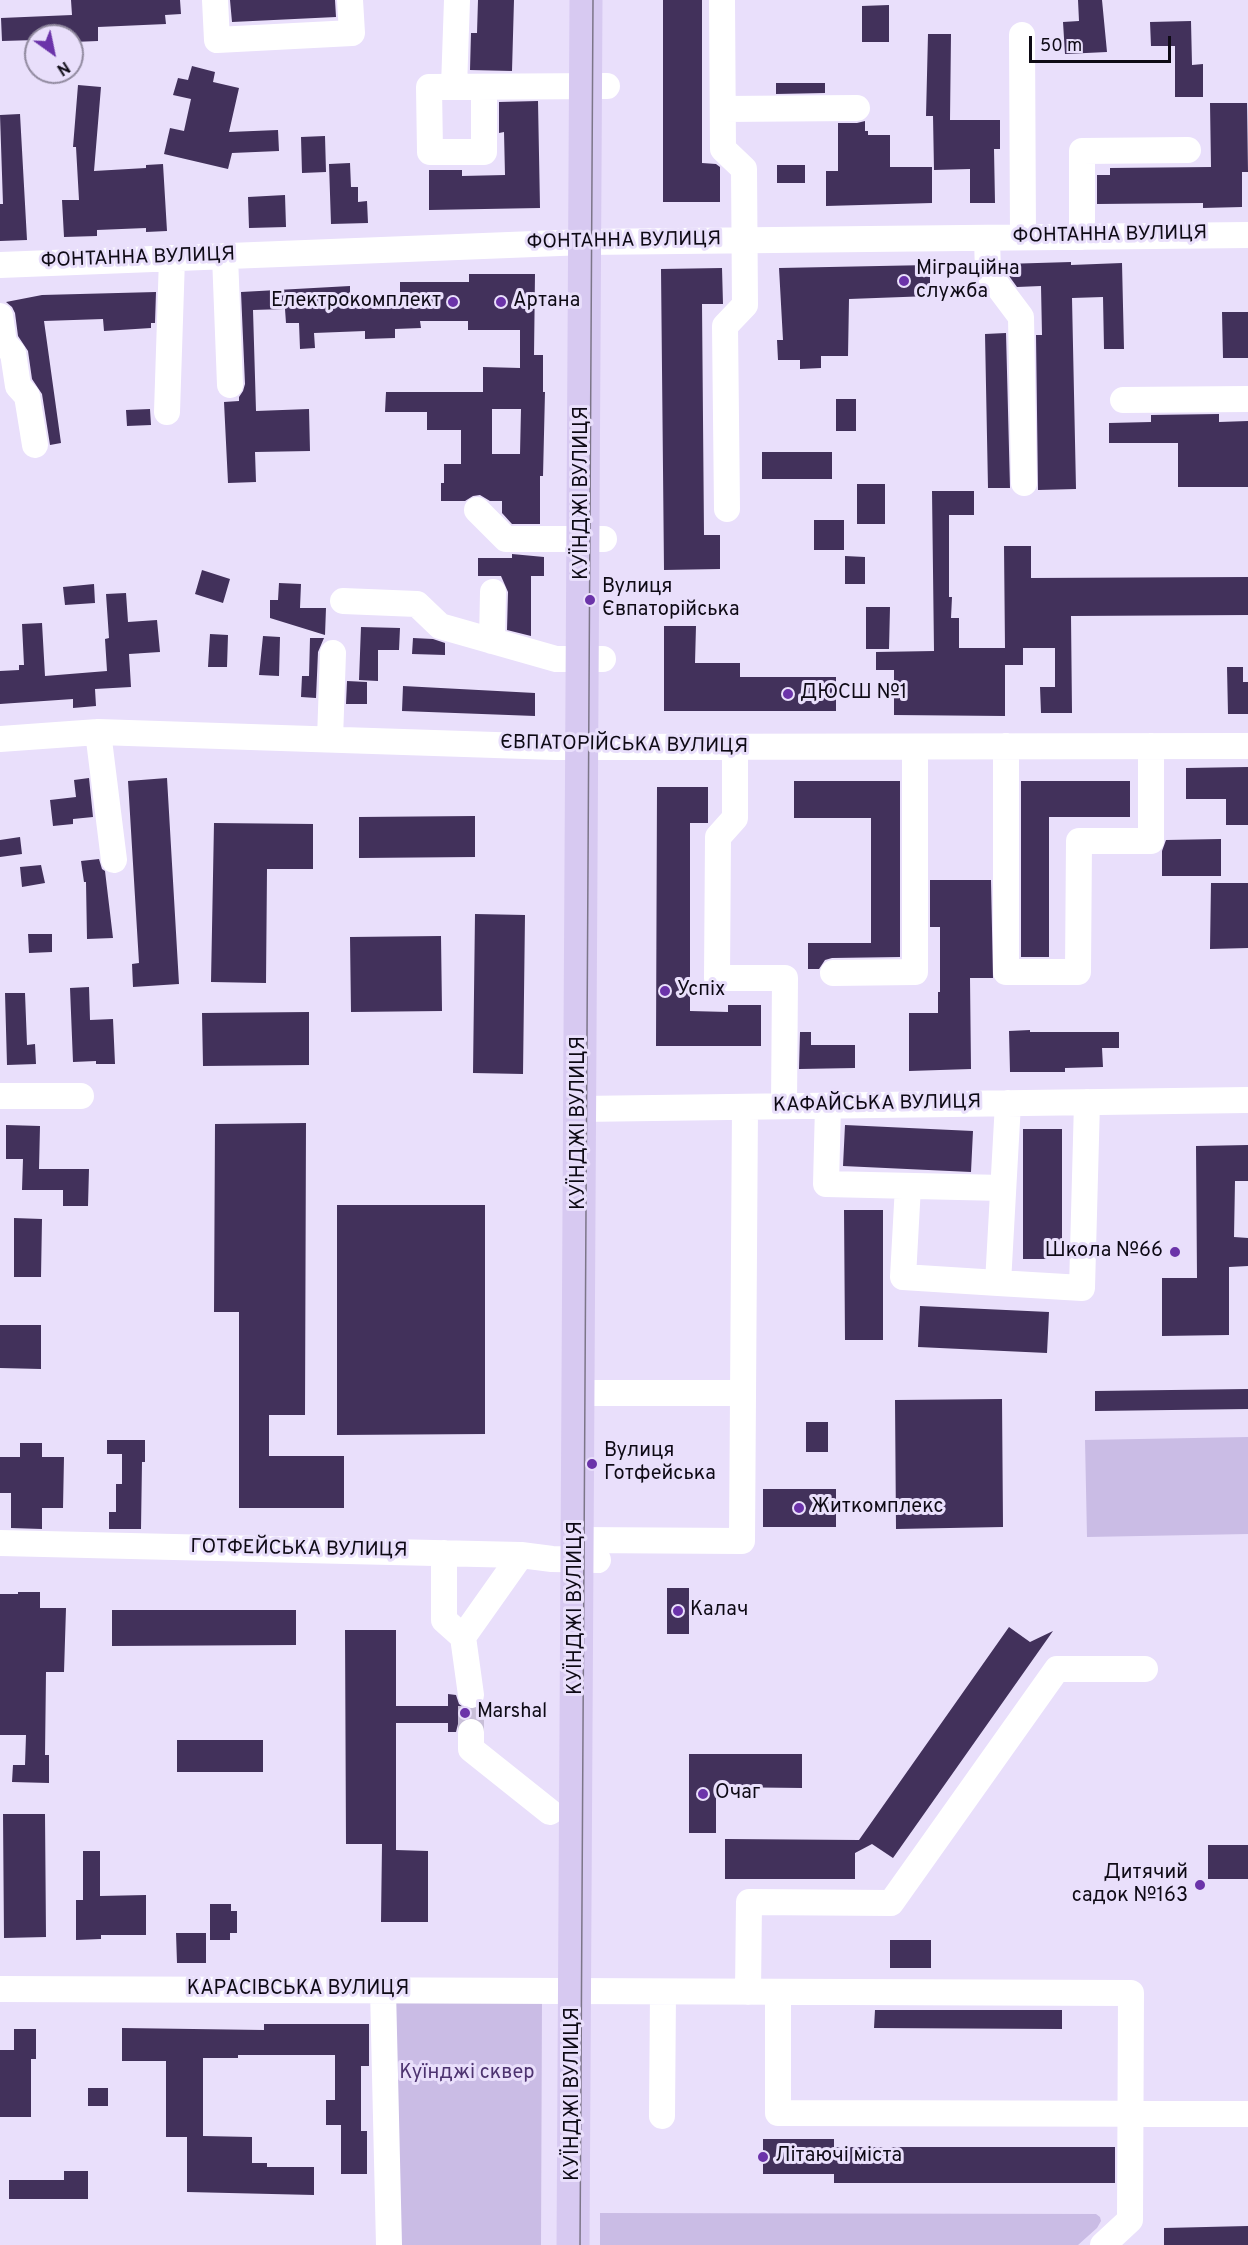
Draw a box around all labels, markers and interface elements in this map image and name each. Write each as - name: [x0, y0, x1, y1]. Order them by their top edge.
- north arrow: [24, 24, 84, 84]
- scale bar: [1032, 24, 1174, 62]
- text: 50 m: [1040, 35, 1082, 58]
- text: N: [52, 56, 73, 79]
- street label: ФОНТАННА ВУЛИЦЯ: [1013, 222, 1207, 250]
- street label: ФОНТАННА ВУЛИЦЯ: [527, 228, 721, 256]
- street label: ФОНТАННА ВУЛИЦЯ: [40, 244, 236, 274]
- place label: Міграційна служба: [916, 258, 1020, 305]
- marker: Міграційна служба: [897, 274, 911, 288]
- place label: Електрокомплект: [271, 290, 441, 314]
- place label: Артана: [513, 290, 580, 314]
- marker: Електрокомплект: [446, 295, 460, 309]
- marker: Артана: [494, 295, 508, 309]
- street label: КУЇНДЖІ ВУЛИЦЯ: [571, 406, 595, 580]
- place label: Вулиця Євпаторійська: [602, 576, 740, 623]
- marker: Вулиця Євпаторійська: [583, 593, 597, 607]
- place label: ДЮСШ №1: [800, 682, 907, 706]
- marker: ДЮСШ №1: [781, 687, 795, 701]
- street label: ЄВПАТОРІЙСЬКА ВУЛИЦЯ: [500, 732, 748, 760]
- place label: Успіх: [677, 979, 725, 1003]
- marker: Успіх: [658, 984, 672, 998]
- street label: КУЇНДЖІ ВУЛИЦЯ: [568, 1036, 592, 1210]
- street label: КАФАЙСЬКА ВУЛИЦЯ: [773, 1091, 981, 1119]
- place label: Школа №66: [1045, 1240, 1163, 1264]
- marker: Школа №66: [1168, 1245, 1182, 1259]
- place label: Вулиця Готфейська: [604, 1440, 716, 1487]
- marker: Вулиця Готфейська: [585, 1457, 599, 1471]
- place label: Житкомплекс: [811, 1496, 943, 1520]
- marker: Житкомплекс: [792, 1501, 806, 1515]
- street label: КУЇНДЖІ ВУЛИЦЯ: [565, 1521, 589, 1695]
- street label: ГОТФЕЙСЬКА ВУЛИЦЯ: [190, 1536, 408, 1564]
- place label: Калач: [690, 1599, 748, 1623]
- marker: Калач: [671, 1604, 685, 1618]
- place label: Marshal: [477, 1701, 547, 1725]
- marker: Marshal: [458, 1706, 472, 1720]
- place label: Очаг: [715, 1782, 761, 1806]
- marker: Очаг: [696, 1787, 710, 1801]
- place label: Дитячий садок №163: [1072, 1862, 1188, 1909]
- marker: Дитячий садок №163: [1193, 1878, 1207, 1892]
- street label: КАРАСІВСЬКА ВУЛИЦЯ: [187, 1978, 409, 2002]
- street label: КУЇНДЖІ ВУЛИЦЯ: [562, 2007, 586, 2181]
- park label: Куїнджі сквер: [399, 2062, 535, 2086]
- place label: Літаючі міста: [775, 2145, 902, 2169]
- marker: Літаючі міста: [756, 2150, 770, 2164]

